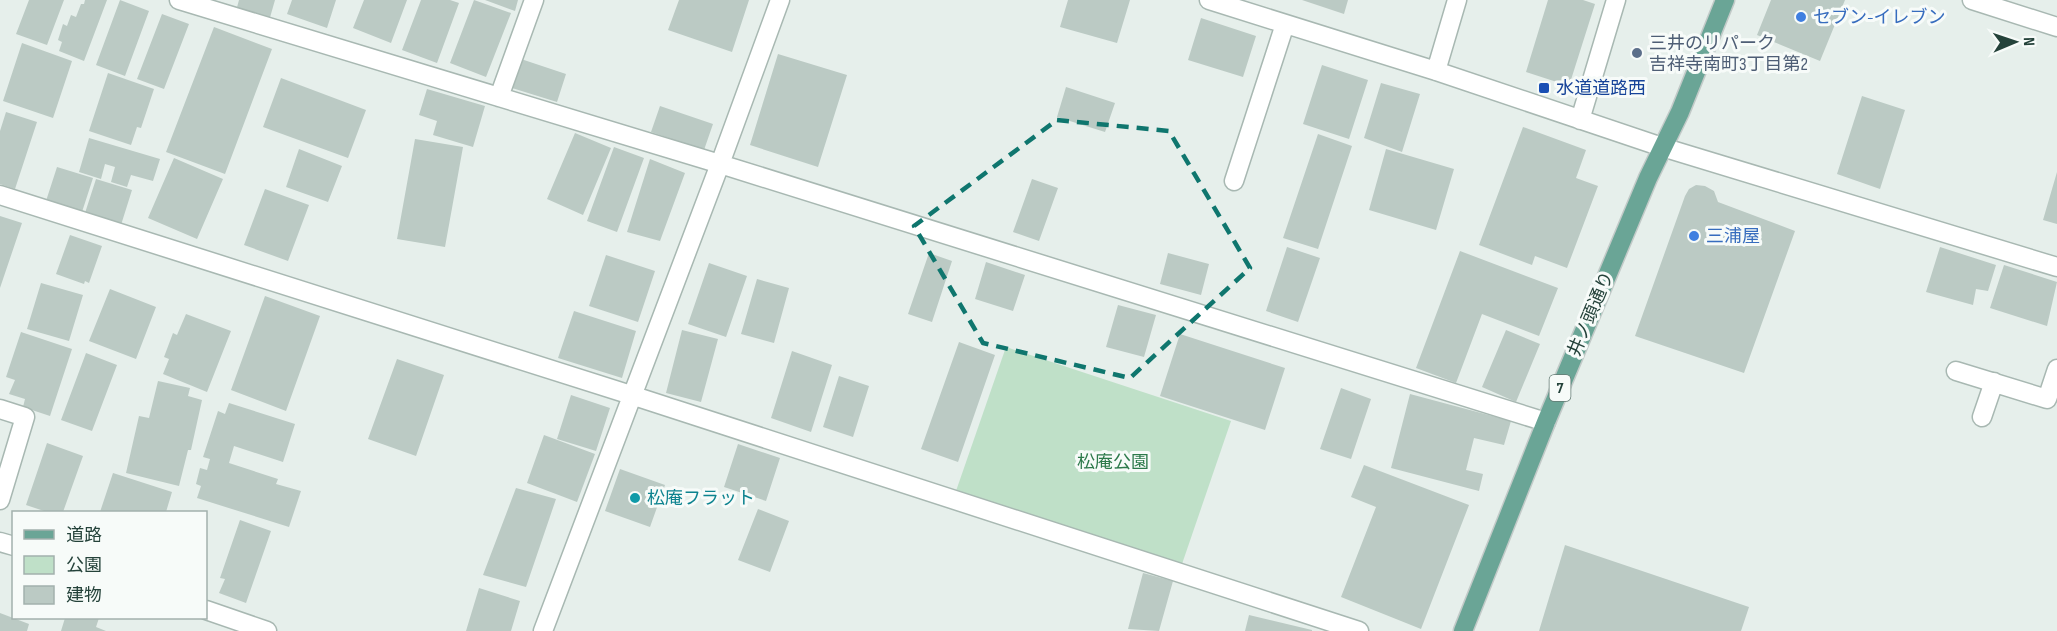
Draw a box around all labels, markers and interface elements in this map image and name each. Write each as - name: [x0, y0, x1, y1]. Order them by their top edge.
- place label: セブン-イレブン: [1813, 7, 1946, 28]
- marker: セブン-イレブン: [1794, 10, 1808, 24]
- north arrow: [1985, 12, 2045, 72]
- place label: 三井のリパーク 吉祥寺南町3丁目第2: [1649, 33, 1808, 75]
- text: N: [2019, 37, 2038, 46]
- marker: 三井のリパーク 吉祥寺南町3丁目第2: [1630, 46, 1644, 60]
- place label: 水道道路西: [1556, 78, 1646, 99]
- marker: 水道道路西: [1537, 81, 1551, 95]
- place label: 三浦屋: [1706, 226, 1760, 247]
- marker: 三浦屋: [1687, 229, 1701, 243]
- street label: 井ノ頭通り: [1564, 268, 1618, 360]
- road number: 7: [1550, 375, 1570, 401]
- park label: 松庵公園: [1077, 452, 1149, 473]
- place label: 松庵フラット: [647, 488, 755, 509]
- marker: 松庵フラット: [628, 491, 642, 505]
- legend: [12, 511, 207, 619]
- text: 道路: [66, 525, 102, 546]
- text: 公園: [66, 555, 102, 576]
- text: 建物: [66, 585, 102, 606]

